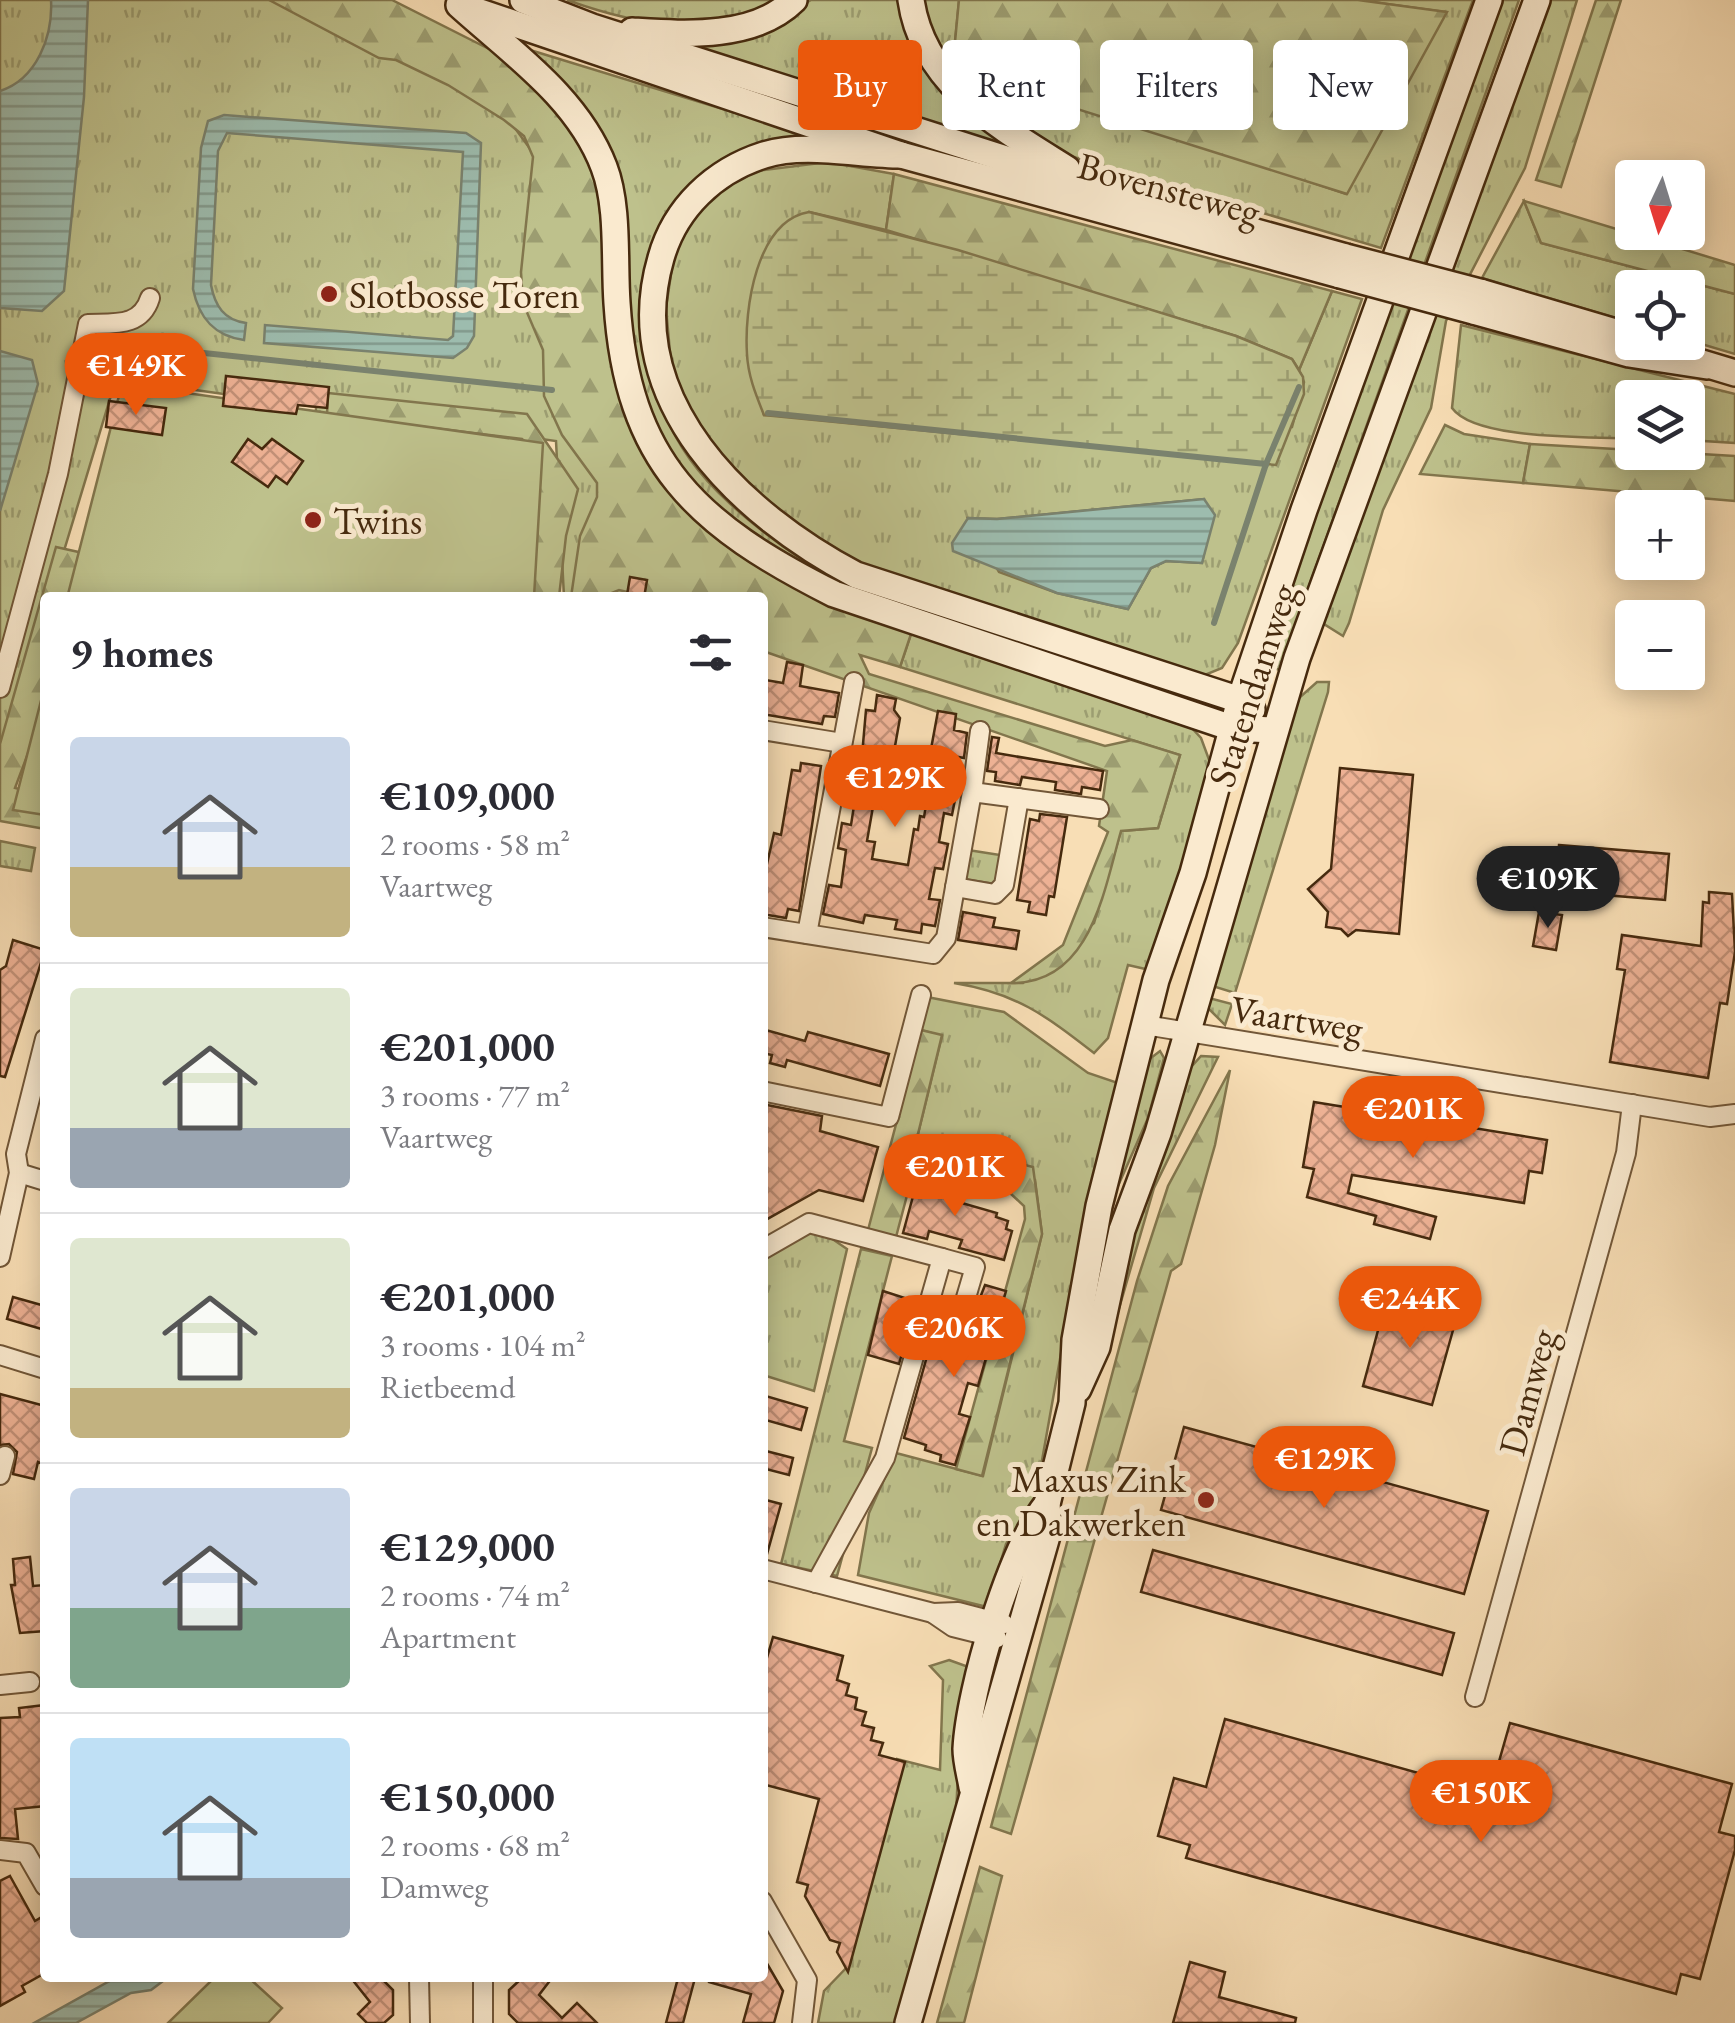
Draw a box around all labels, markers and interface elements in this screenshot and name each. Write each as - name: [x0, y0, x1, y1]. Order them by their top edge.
- chip: Buy: [798, 40, 922, 130]
- chip: Rent: [942, 40, 1080, 130]
- chip: Filters: [1100, 40, 1253, 130]
- chip: New: [1273, 40, 1408, 130]
- street label: Bovensteweg: [1073, 140, 1266, 236]
- north arrow: [1615, 160, 1705, 250]
- map controls: [1615, 160, 1705, 690]
- place label: Slotbosse Toren: [349, 270, 580, 319]
- button: locate: [1615, 270, 1705, 360]
- marker: Slotbosse Toren: [318, 283, 340, 305]
- pin: €149K: [66, 333, 206, 418]
- text: €149K: [87, 344, 185, 386]
- button: layers: [1615, 380, 1705, 470]
- button: +: [1615, 490, 1705, 580]
- place label: Twins: [333, 496, 422, 545]
- marker: Twins: [302, 509, 324, 531]
- street label: Statendamweg: [1196, 577, 1308, 793]
- button: −: [1615, 600, 1705, 690]
- text: 9 homes: [70, 625, 213, 680]
- icon: filters: [683, 625, 738, 680]
- pin: €129K: [825, 745, 965, 830]
- text: €129K: [846, 756, 944, 798]
- text: €109,000: [380, 768, 555, 823]
- icon: home: [150, 777, 270, 897]
- text: 2 rooms · 58 m²: [380, 823, 570, 865]
- pin: €109K: [1478, 846, 1618, 931]
- text: €109K: [1499, 857, 1597, 899]
- text: Vaartweg: [380, 865, 492, 907]
- street label: Vaartweg: [1227, 983, 1367, 1053]
- text: €201,000: [380, 1019, 555, 1074]
- icon: home: [150, 1028, 270, 1148]
- text: 3 rooms · 77 m²: [380, 1074, 570, 1116]
- pin: €201K: [1343, 1076, 1483, 1161]
- text: €201K: [1364, 1087, 1462, 1129]
- text: Vaartweg: [380, 1116, 492, 1158]
- pin: €201K: [885, 1134, 1025, 1219]
- text: €201K: [906, 1145, 1004, 1187]
- pin: €244K: [1340, 1266, 1480, 1351]
- text: €201,000: [380, 1269, 555, 1324]
- text: €244K: [1361, 1277, 1459, 1319]
- icon: home: [150, 1278, 270, 1398]
- pin: €206K: [884, 1295, 1024, 1380]
- text: €206K: [905, 1306, 1003, 1348]
- street label: Damweg: [1487, 1323, 1567, 1461]
- text: 3 rooms · 104 m²: [380, 1324, 586, 1366]
- text: Rietbeemd: [380, 1366, 515, 1408]
- pin: €129K: [1254, 1426, 1394, 1511]
- text: €129K: [1275, 1437, 1373, 1479]
- place label: Maxus Zink en Dakwerken: [977, 1454, 1187, 1547]
- marker: Maxus Zink en Dakwerken: [1195, 1489, 1217, 1511]
- text: €129,000: [380, 1519, 555, 1574]
- icon: home: [150, 1528, 270, 1648]
- text: 2 rooms · 74 m²: [380, 1574, 570, 1616]
- text: Apartment: [380, 1616, 516, 1658]
- pin: €150K: [1411, 1760, 1551, 1845]
- text: €150,000: [380, 1769, 555, 1824]
- text: €150K: [1432, 1771, 1530, 1813]
- icon: home: [150, 1778, 270, 1898]
- text: 2 rooms · 68 m²: [380, 1824, 570, 1866]
- text: Damweg: [380, 1866, 489, 1908]

